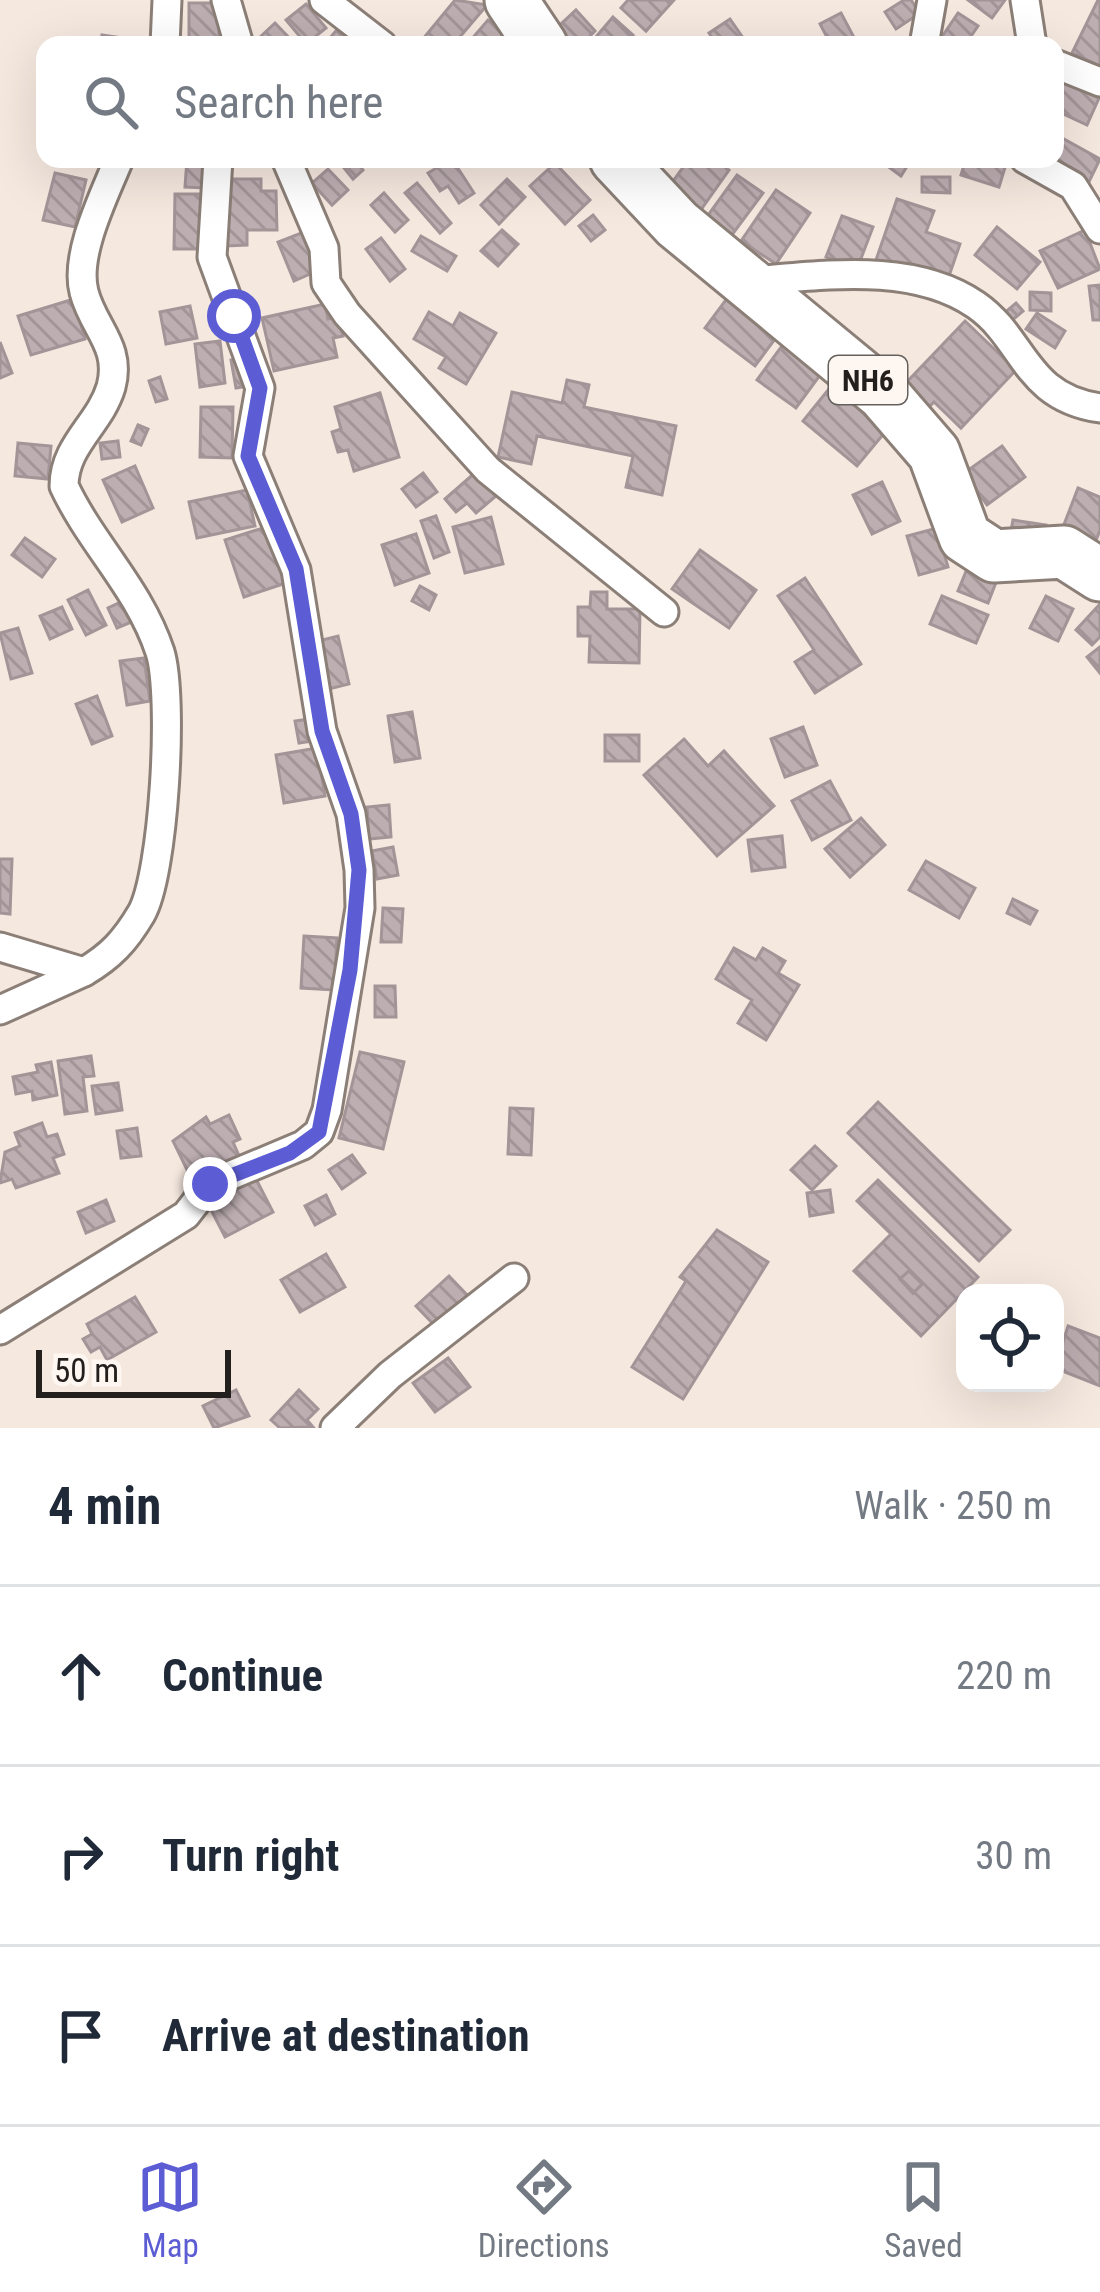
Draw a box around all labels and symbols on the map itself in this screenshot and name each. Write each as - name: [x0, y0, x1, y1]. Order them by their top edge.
- route start: [207, 289, 261, 343]
- road number: NH6: [829, 356, 907, 404]
- route end: [183, 1157, 237, 1211]
- scale bar: [36, 1344, 231, 1397]

